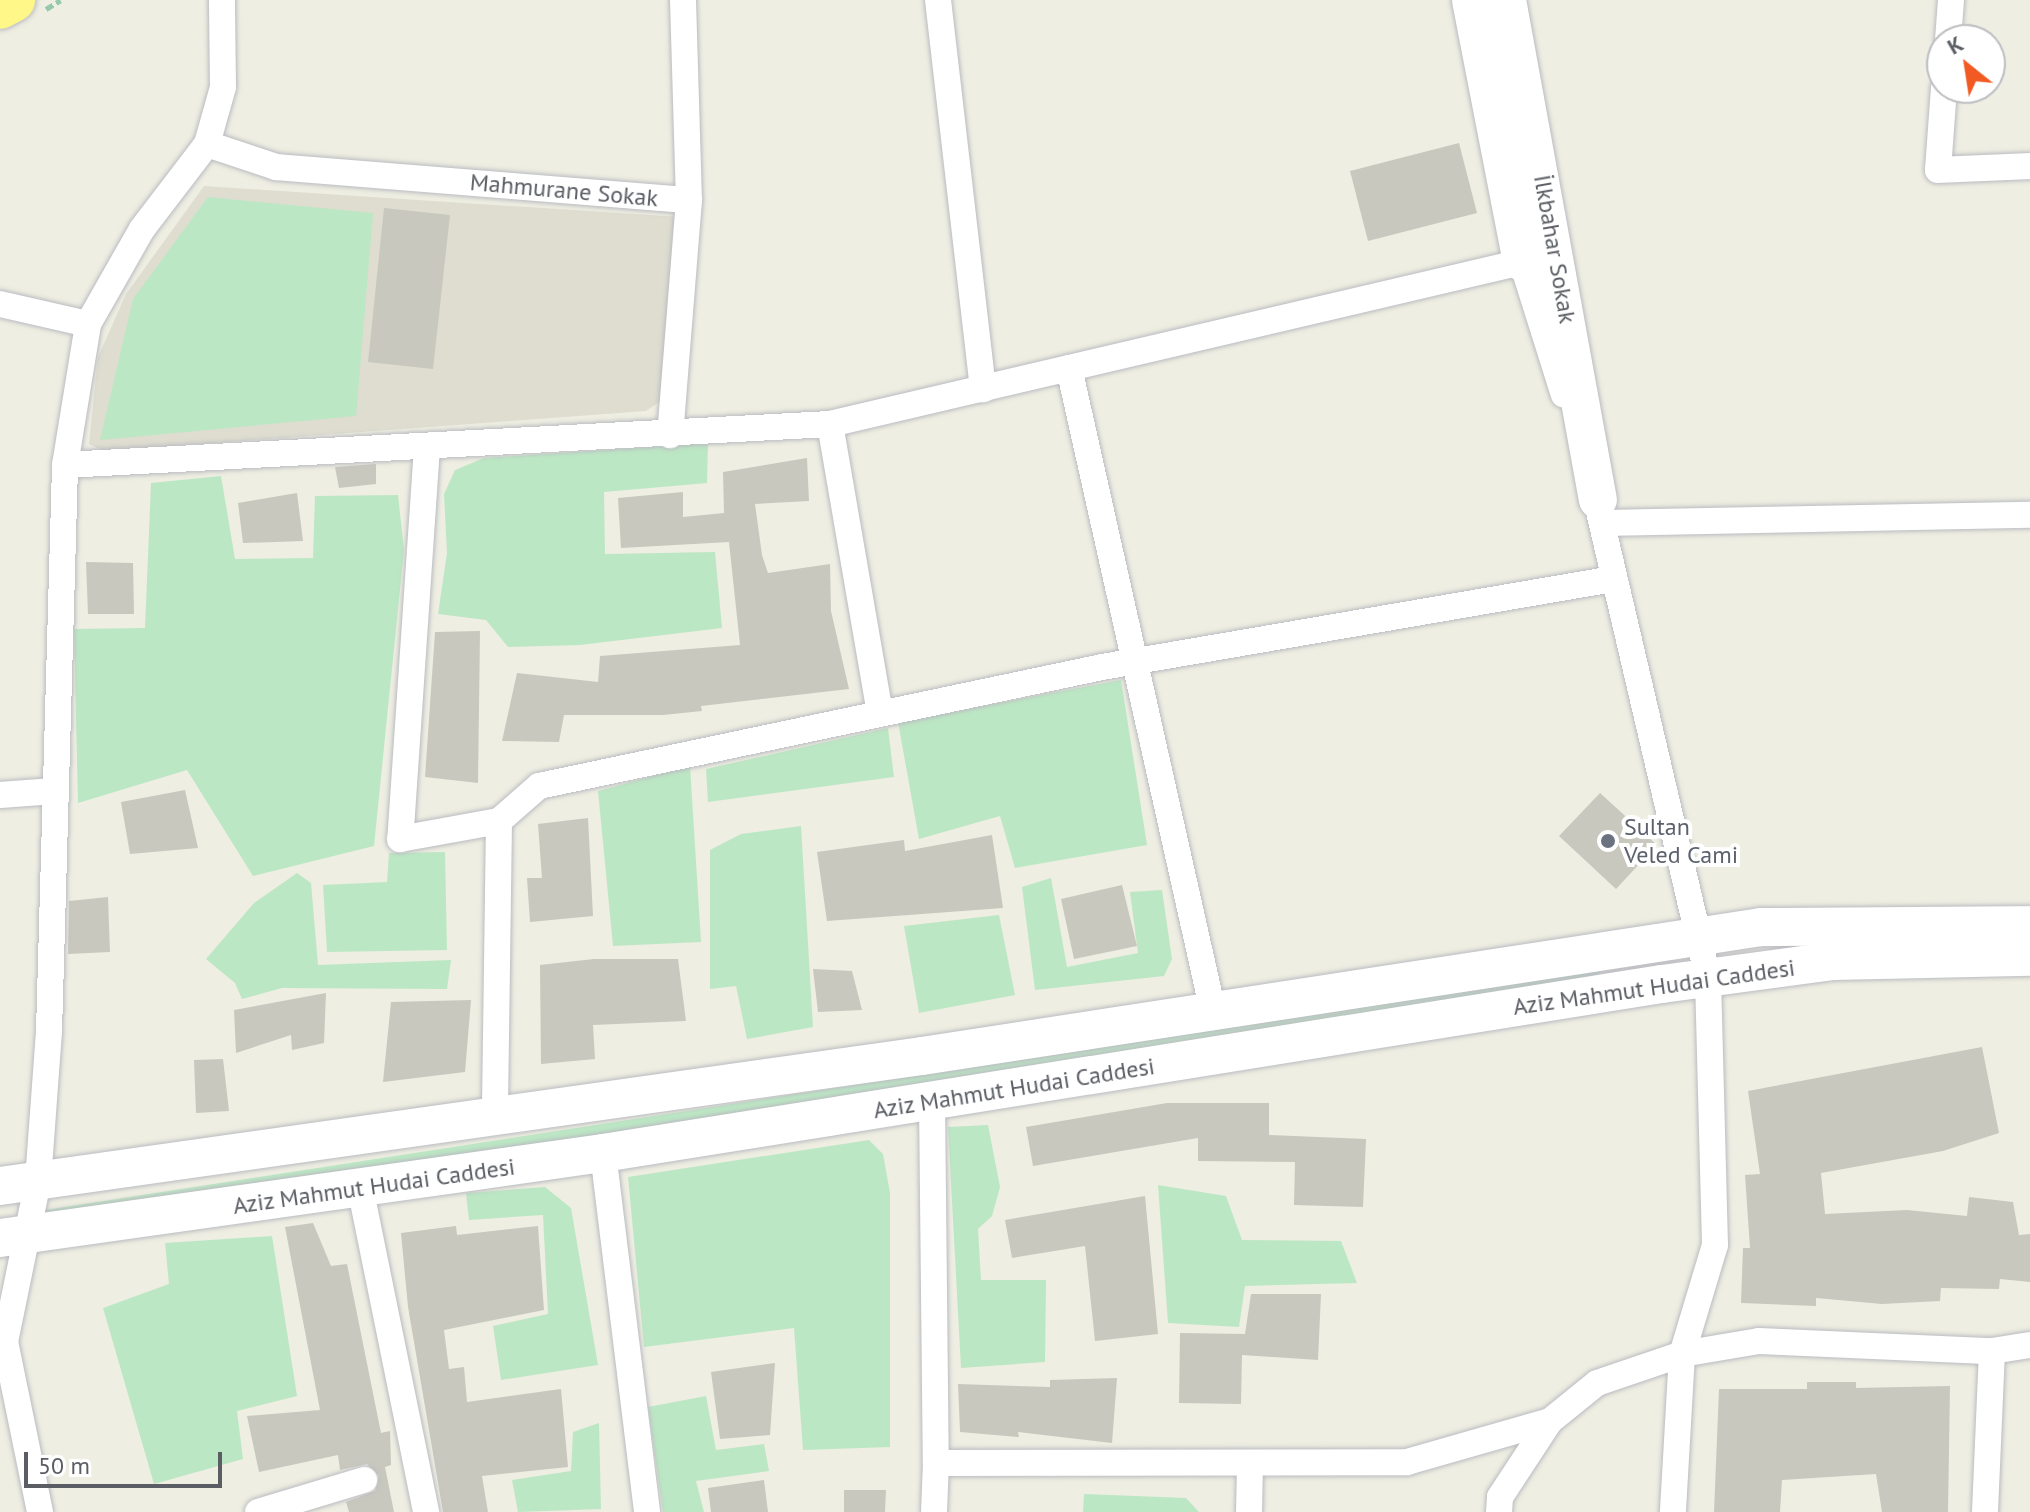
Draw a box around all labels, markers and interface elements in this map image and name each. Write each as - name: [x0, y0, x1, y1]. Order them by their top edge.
- north arrow: [1926, 24, 2006, 104]
- text: K: [1942, 29, 1968, 60]
- street label: Mahmurane Sokak: [469, 167, 659, 213]
- street label: İlkbahar Sokak: [1528, 172, 1582, 326]
- place label: Sultan Veled Cami: [1624, 813, 1738, 869]
- marker: Sultan Veled Cami: [1599, 832, 1617, 850]
- street label: Aziz Mahmut Hudai Caddesi: [1511, 953, 1797, 1021]
- street label: Aziz Mahmut Hudai Caddesi: [871, 1051, 1157, 1125]
- street label: Aziz Mahmut Hudai Caddesi: [231, 1152, 517, 1220]
- scale bar: [28, 1436, 226, 1486]
- text: 50 m: [38, 1450, 90, 1481]

